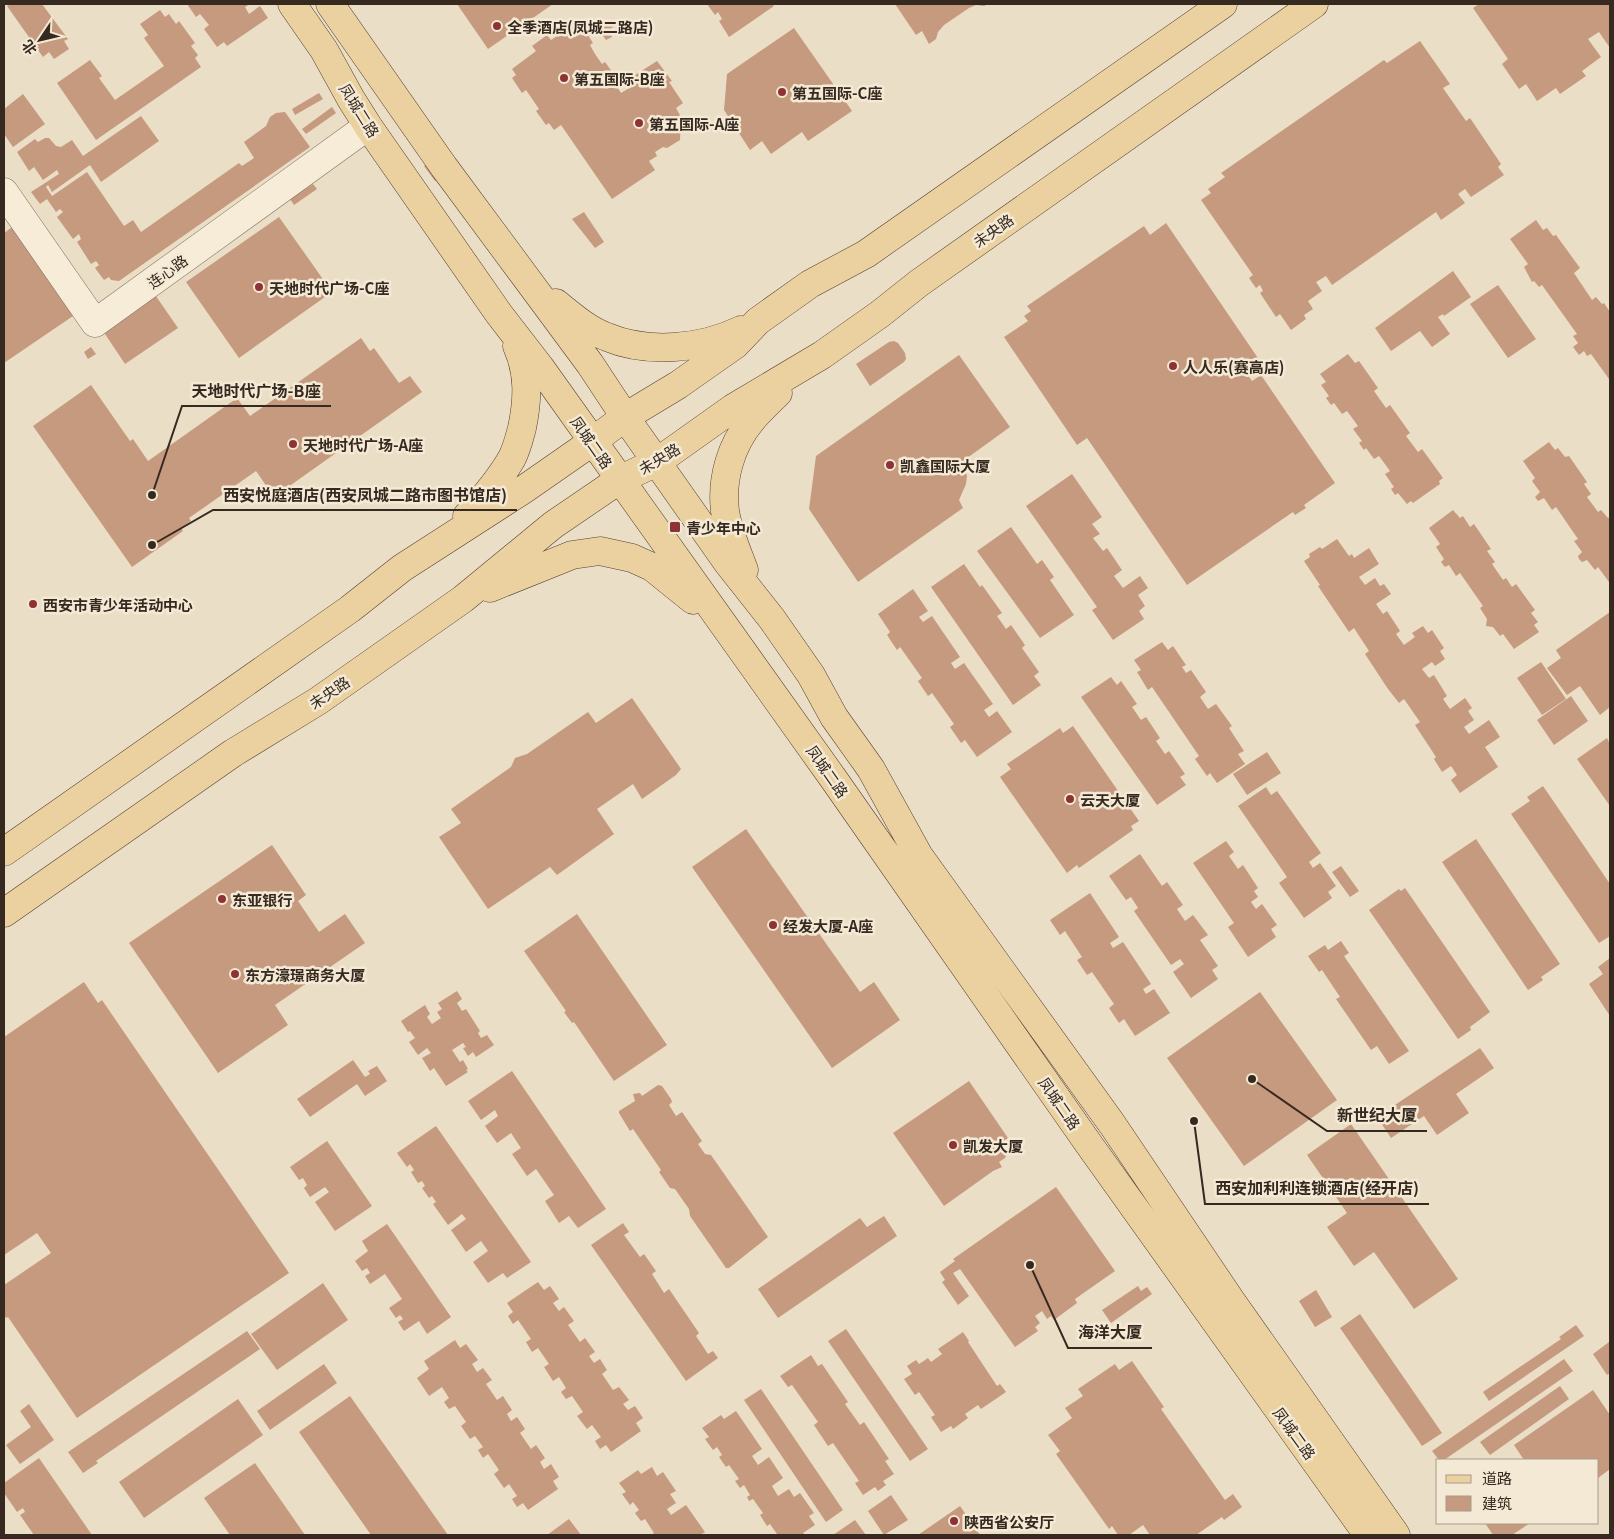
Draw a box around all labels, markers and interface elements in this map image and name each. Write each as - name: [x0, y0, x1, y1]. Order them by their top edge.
- north arrow: [15, 15, 65, 65]
- place label: 全季酒店(凤城二路店): [507, 16, 653, 37]
- marker: 全季酒店(凤城二路店): [491, 20, 503, 32]
- text: 北: [16, 37, 41, 59]
- place label: 第五国际-B座: [574, 68, 665, 89]
- marker: 第五国际-B座: [558, 72, 570, 84]
- street label: 凤城二路: [335, 79, 385, 141]
- place label: 第五国际-C座: [792, 82, 882, 103]
- marker: 第五国际-C座: [776, 86, 788, 98]
- place label: 第五国际-A座: [649, 113, 739, 134]
- marker: 第五国际-A座: [633, 117, 645, 129]
- street label: 未央路: [969, 208, 1017, 252]
- street label: 连心路: [143, 249, 191, 293]
- place label: 天地时代广场-C座: [269, 277, 389, 298]
- marker: 天地时代广场-C座: [253, 281, 265, 293]
- place label: 人人乐(赛高店): [1183, 356, 1284, 377]
- marker: 人人乐(赛高店): [1167, 360, 1179, 372]
- callout: 天地时代广场-B座: [182, 375, 331, 406]
- text: 天地时代广场-B座: [192, 378, 320, 402]
- street label: 凤城二路: [566, 411, 618, 473]
- place label: 天地时代广场-A座: [303, 434, 423, 455]
- street label: 未央路: [634, 437, 684, 479]
- marker: 天地时代广场-A座: [287, 438, 299, 450]
- place label: 凯鑫国际大厦: [900, 455, 990, 476]
- marker: 凯鑫国际大厦: [884, 459, 896, 471]
- callout: 西安悦庭酒店(西安凤城二路市图书馆店): [213, 479, 517, 510]
- text: 西安悦庭酒店(西安凤城二路市图书馆店): [223, 482, 507, 506]
- place label: 青少年中心: [686, 517, 761, 538]
- marker: 青少年中心: [668, 520, 682, 534]
- place label: 西安市青少年活动中心: [43, 594, 193, 615]
- marker: 西安市青少年活动中心: [27, 598, 39, 610]
- street label: 未央路: [304, 671, 354, 713]
- street label: 凤城二路: [802, 740, 854, 802]
- place label: 云天大厦: [1080, 789, 1140, 810]
- marker: 云天大厦: [1064, 793, 1076, 805]
- place label: 东亚银行: [232, 889, 292, 910]
- marker: 东亚银行: [216, 893, 228, 905]
- place label: 经发大厦-A座: [783, 915, 873, 936]
- marker: 经发大厦-A座: [767, 919, 779, 931]
- place label: 东方濠璟商务大厦: [245, 964, 365, 985]
- marker: 东方濠璟商务大厦: [229, 968, 241, 980]
- street label: 凤城二路: [1034, 1072, 1086, 1134]
- callout: 新世纪大厦: [1327, 1100, 1427, 1131]
- text: 新世纪大厦: [1337, 1102, 1417, 1126]
- place label: 凯发大厦: [963, 1135, 1023, 1156]
- marker: 凯发大厦: [947, 1139, 959, 1151]
- callout: 西安加利利连锁酒店(经开店): [1205, 1173, 1429, 1204]
- text: 西安加利利连锁酒店(经开店): [1215, 1175, 1419, 1199]
- callout: 海洋大厦: [1068, 1317, 1152, 1348]
- text: 海洋大厦: [1078, 1319, 1142, 1343]
- street label: 凤城二路: [1269, 1403, 1321, 1463]
- legend: [1436, 1459, 1599, 1524]
- text: 道路: [1482, 1467, 1512, 1488]
- text: 建筑: [1482, 1492, 1512, 1513]
- place label: 陕西省公安厅: [964, 1511, 1054, 1532]
- marker: 陕西省公安厅: [948, 1515, 960, 1527]

